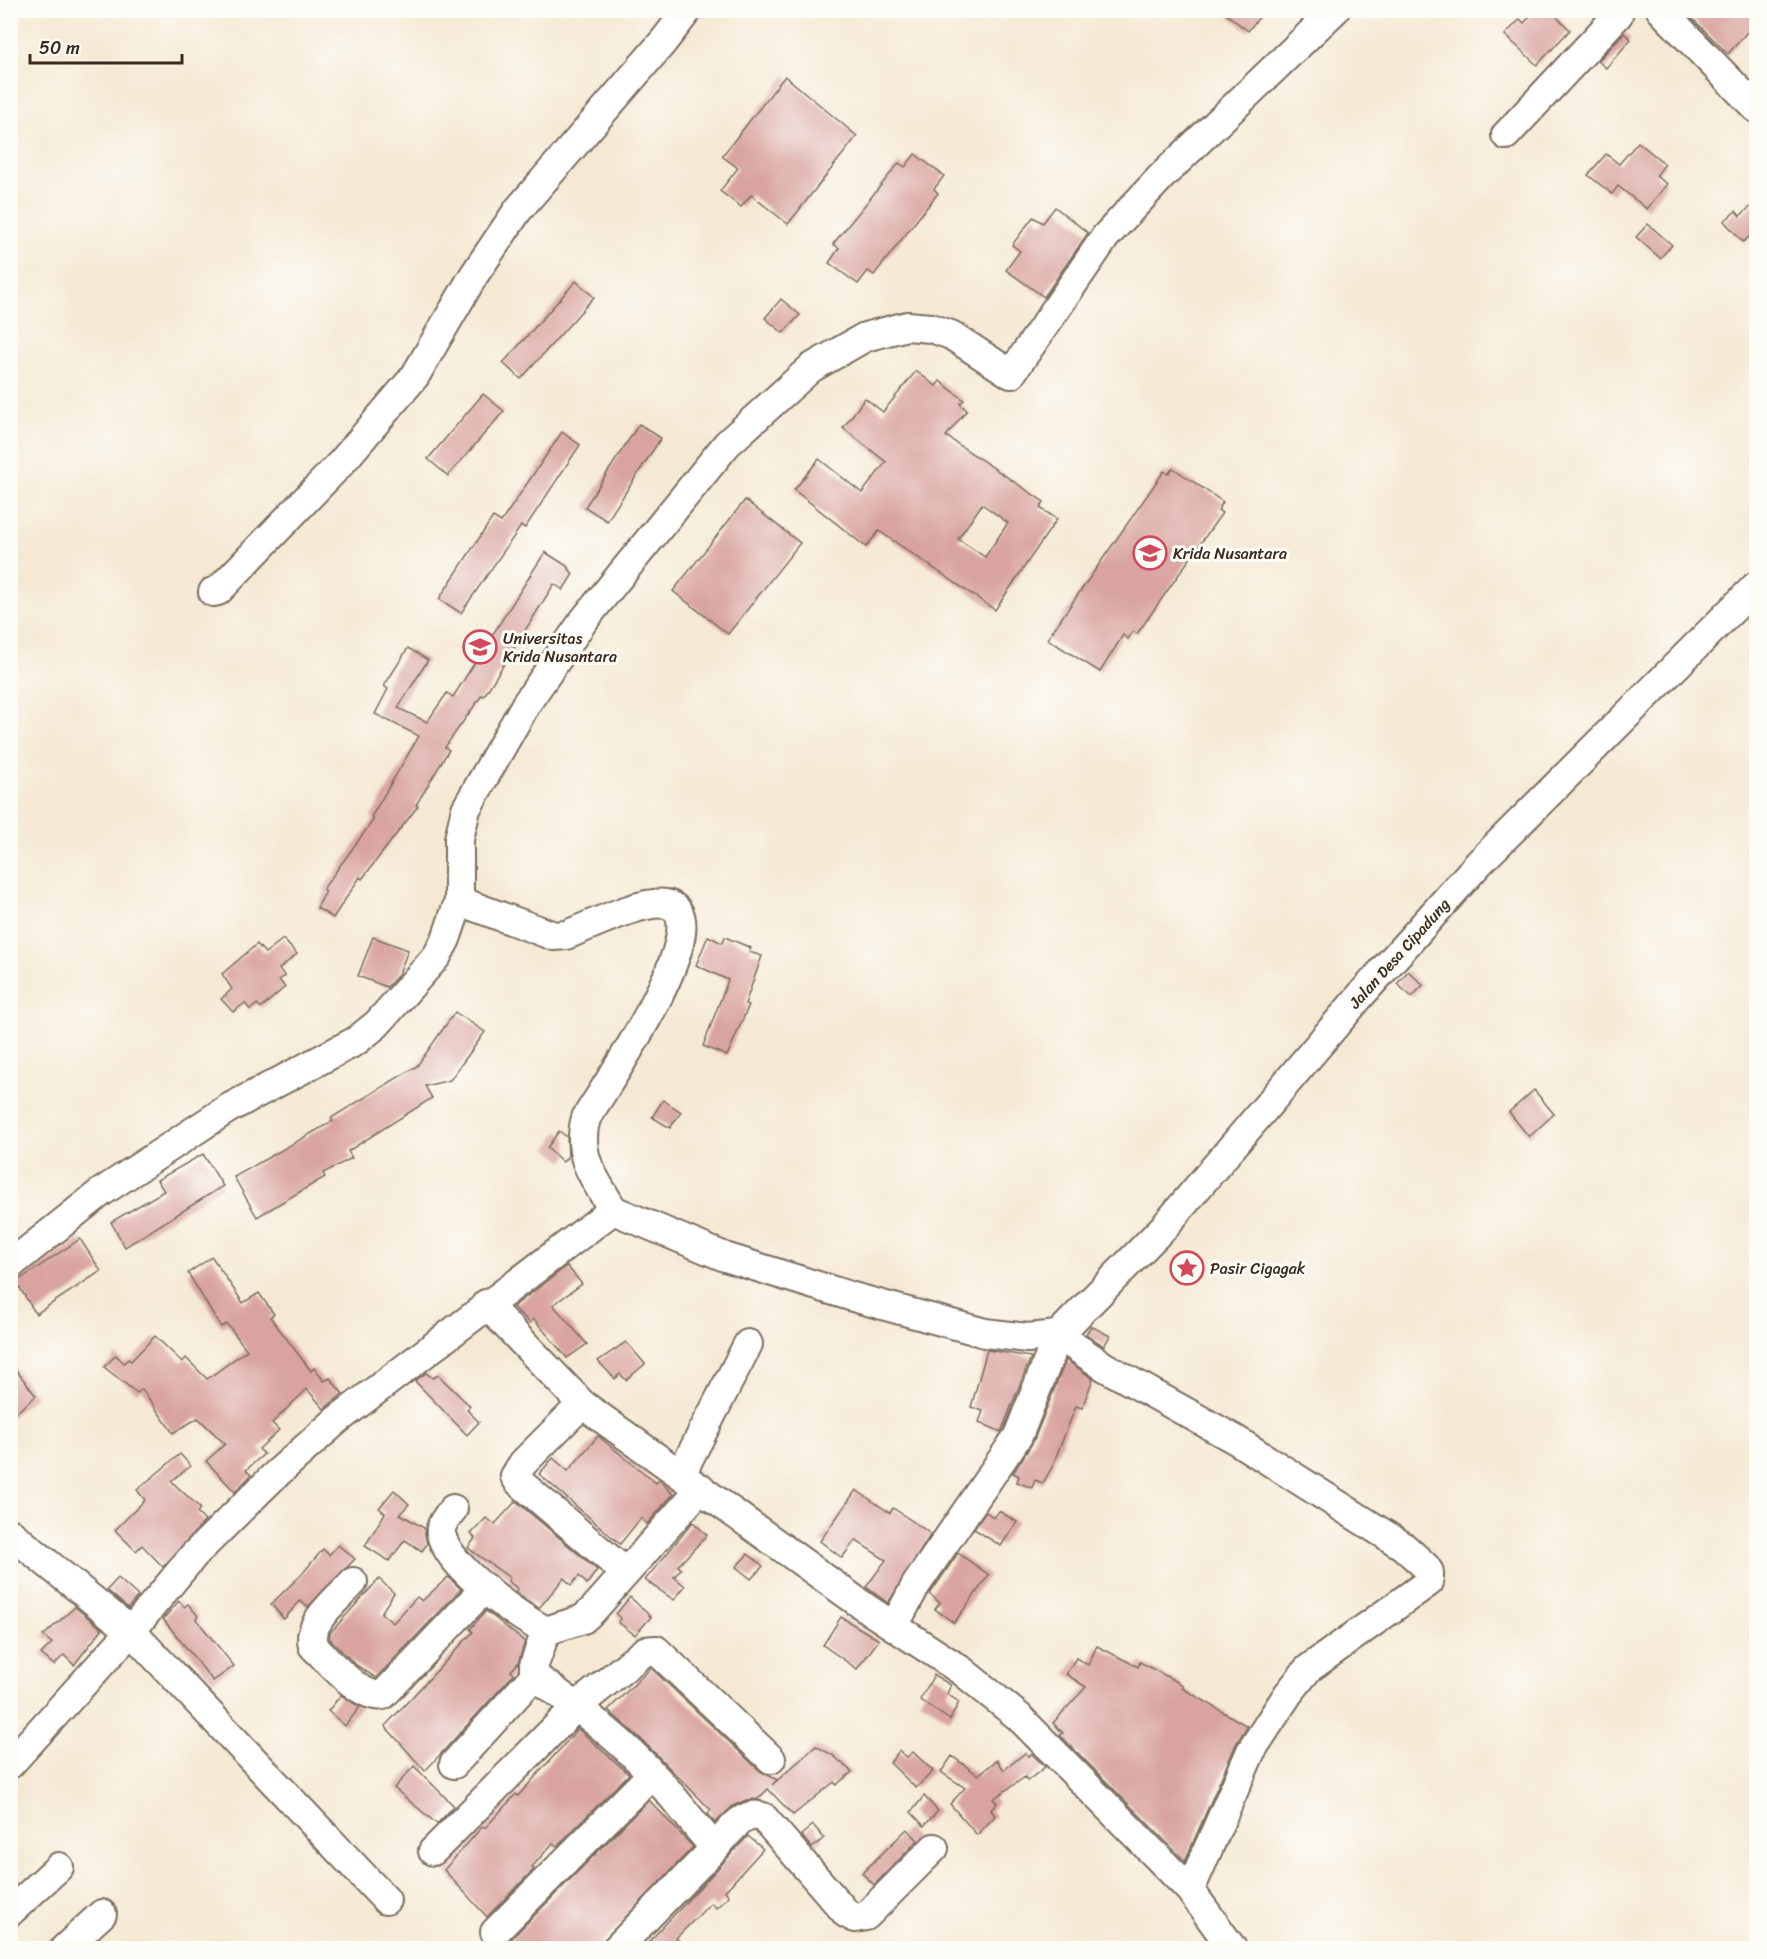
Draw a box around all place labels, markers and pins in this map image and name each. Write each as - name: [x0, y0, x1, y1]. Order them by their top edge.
- school or university icon: Krida Nusantara: [1132, 535, 1168, 571]
- place label: Krida Nusantara: [1173, 539, 1287, 568]
- place label: Universitas Krida Nusantara: [503, 624, 617, 671]
- school or university icon: Universitas Krida Nusantara: [462, 629, 498, 665]
- place icon: Pasir Cigagak: [1169, 1250, 1205, 1286]
- place label: Pasir Cigagak: [1210, 1254, 1306, 1283]

